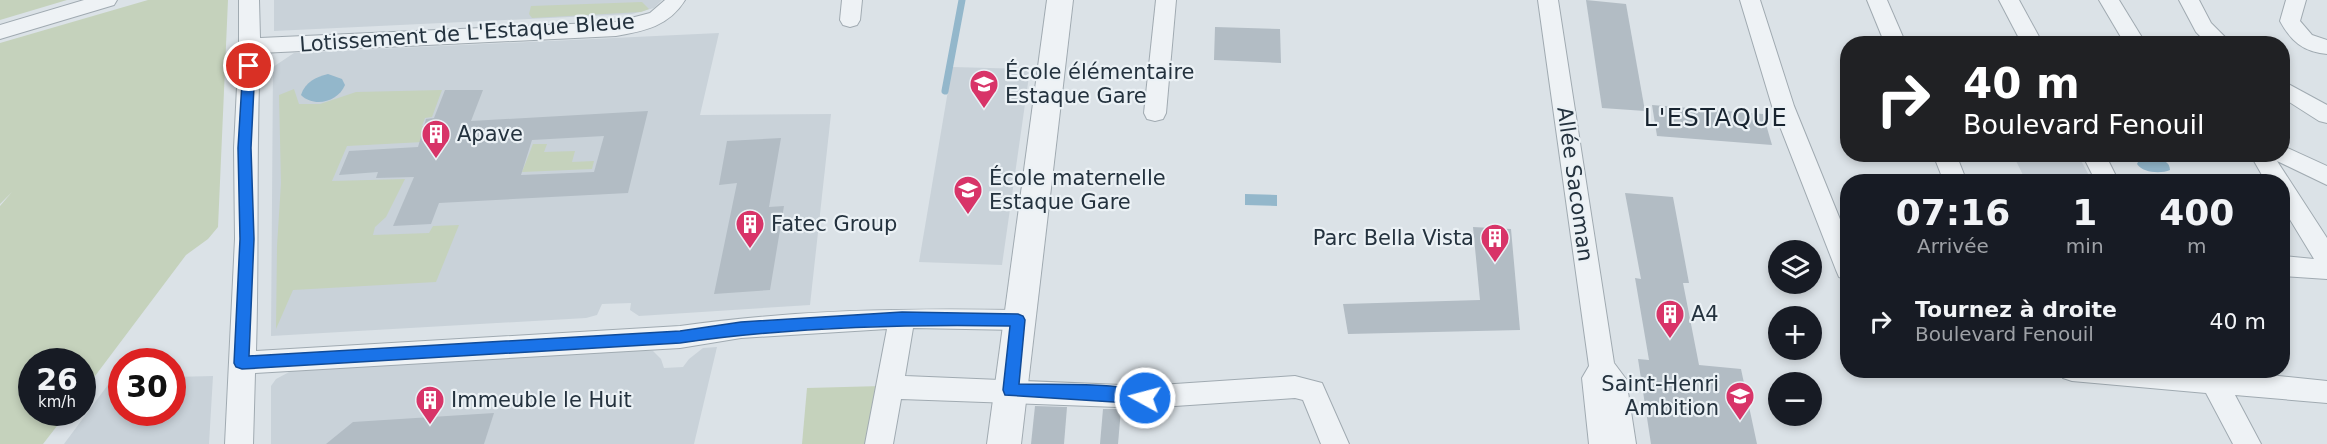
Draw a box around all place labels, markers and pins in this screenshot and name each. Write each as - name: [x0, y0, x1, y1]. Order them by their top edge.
- pin: [223, 40, 274, 91]
- place label: École élémentaire Estaque Gare: [1005, 59, 1194, 108]
- school or university icon: École élémentaire Estaque Gare: [968, 68, 1000, 110]
- building icon: Apave: [420, 118, 452, 160]
- place label: Apave: [457, 122, 523, 146]
- place label: École maternelle Estaque Gare: [989, 165, 1166, 214]
- school or university icon: École maternelle Estaque Gare: [952, 174, 984, 216]
- building icon: Fatec Group: [734, 208, 766, 250]
- place label: Fatec Group: [771, 212, 897, 236]
- building icon: Parc Bella Vista: [1479, 222, 1511, 264]
- place label: Parc Bella Vista: [1313, 226, 1474, 250]
- building icon: A4: [1654, 298, 1686, 340]
- place label: A4: [1691, 302, 1719, 326]
- place label: Saint-Henri Ambition: [1601, 372, 1719, 420]
- school or university icon: Saint-Henri Ambition: [1724, 380, 1756, 422]
- building icon: Immeuble le Huit: [414, 384, 446, 426]
- place label: Immeuble le Huit: [451, 388, 632, 412]

